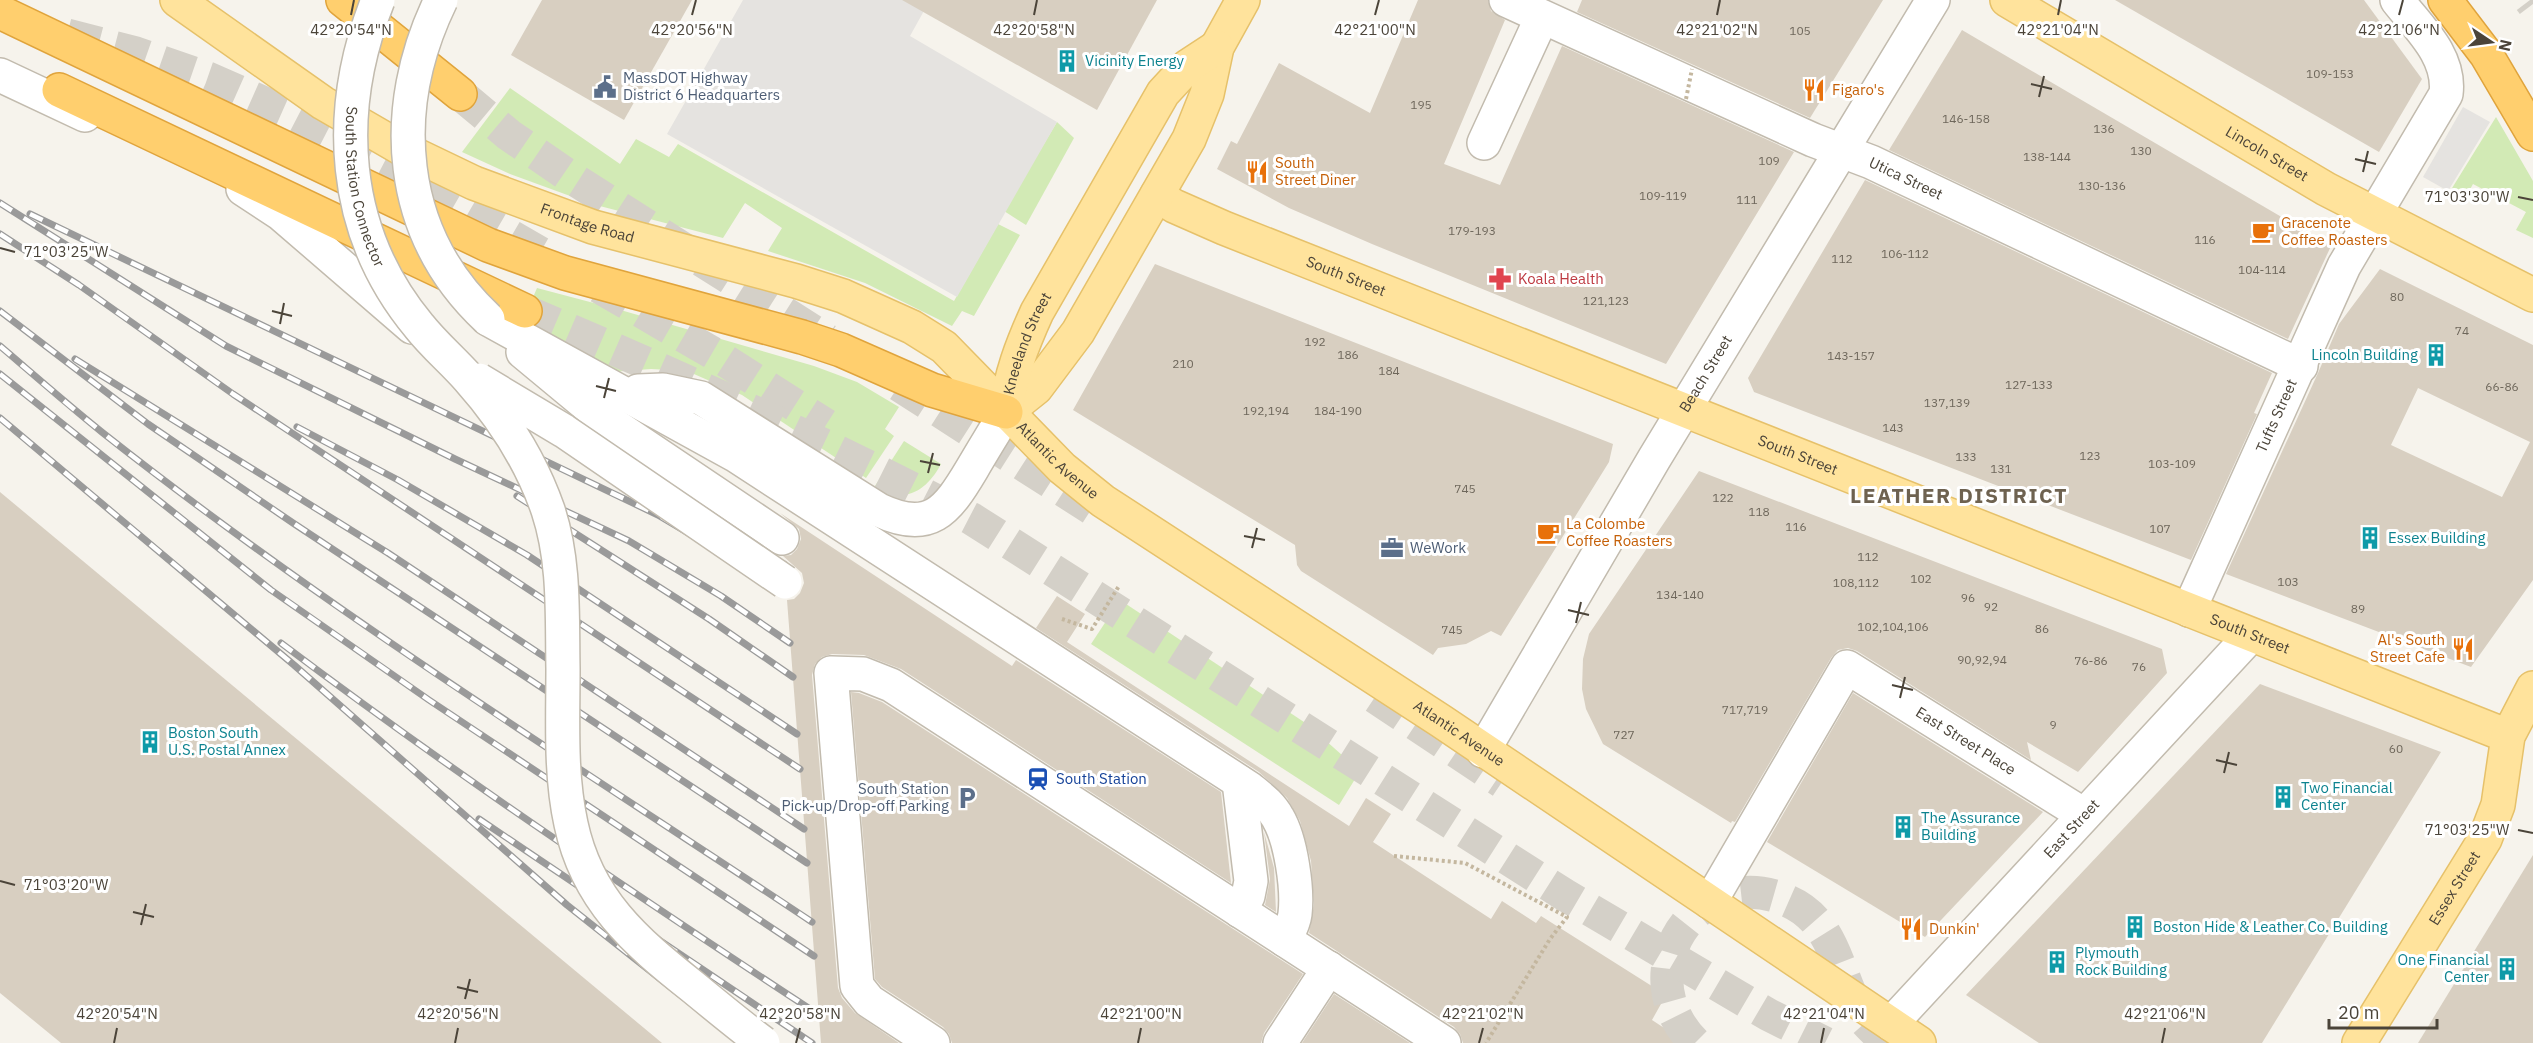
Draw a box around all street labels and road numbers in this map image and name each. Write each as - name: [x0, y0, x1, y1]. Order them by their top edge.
- street label: South Station Connector: [342, 106, 389, 270]
- street label: Lincoln Street: [2222, 122, 2312, 185]
- street label: Utica Street: [1866, 152, 1946, 204]
- street label: Frontage Road: [538, 198, 637, 247]
- street label: South Street: [1303, 251, 1389, 300]
- street label: Kneeland Street: [999, 289, 1055, 396]
- street label: Beach Street: [1675, 332, 1736, 416]
- street label: Tufts Street: [2251, 376, 2301, 455]
- street label: Atlantic Avenue: [1013, 417, 1103, 503]
- street label: South Street: [1755, 430, 1841, 479]
- street label: South Street: [2207, 609, 2293, 658]
- street label: Atlantic Avenue: [1410, 696, 1508, 770]
- street label: East Street Place: [1912, 702, 2020, 779]
- street label: East Street: [2039, 795, 2103, 862]
- street label: Essex Street: [2424, 847, 2484, 928]

